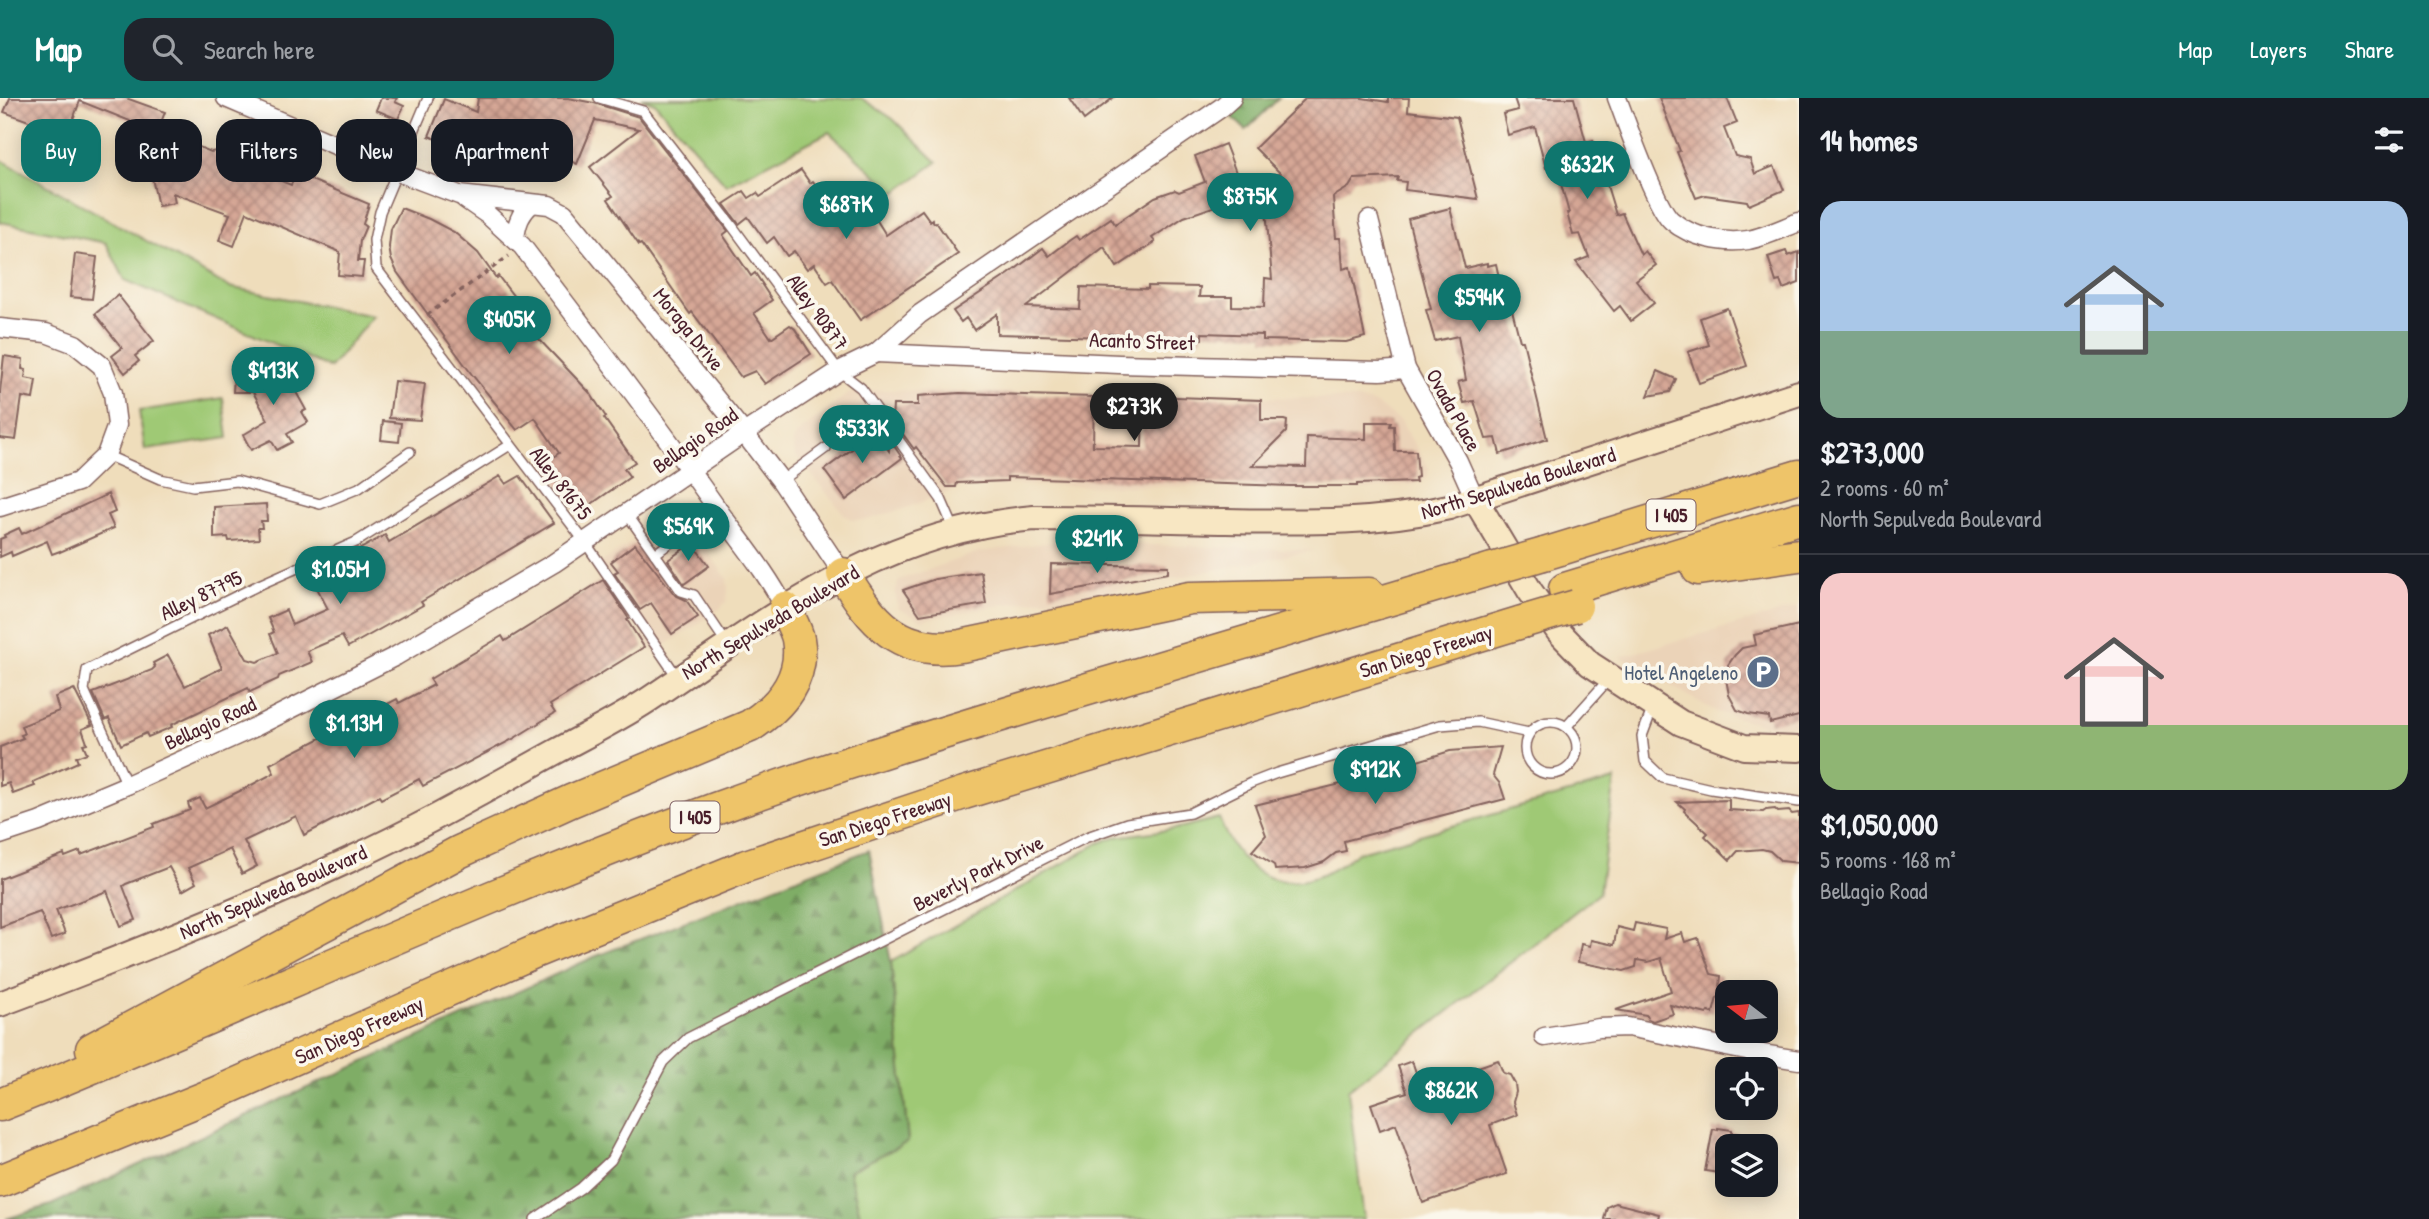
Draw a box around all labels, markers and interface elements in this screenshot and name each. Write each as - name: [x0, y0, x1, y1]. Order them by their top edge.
- search box: [124, 18, 614, 81]
- text: Map: [35, 27, 82, 71]
- icon: search: [148, 30, 186, 68]
- text: Search here: [204, 32, 315, 67]
- text: Map: [2178, 33, 2212, 65]
- text: Layers: [2250, 33, 2307, 65]
- text: Share: [2345, 33, 2394, 65]
- chip: Buy: [21, 119, 101, 182]
- chip: Rent: [115, 119, 202, 182]
- chip: Filters: [216, 119, 322, 182]
- chip: New: [336, 119, 417, 182]
- chip: Apartment: [431, 119, 573, 182]
- text: 14 homes: [1820, 120, 1918, 160]
- icon: filters: [2370, 121, 2408, 159]
- pin: $632K: [1538, 141, 1636, 201]
- text: $632K: [1560, 148, 1614, 179]
- pin: $875K: [1201, 174, 1299, 233]
- text: $875K: [1223, 180, 1277, 211]
- pin: $687K: [797, 181, 895, 241]
- text: $687K: [819, 188, 873, 219]
- icon: home: [2051, 247, 2177, 373]
- street label: Alley 90877: [780, 268, 856, 356]
- pin: $594K: [1430, 274, 1528, 334]
- street label: Moraga Drive: [647, 281, 731, 377]
- text: $594K: [1454, 281, 1504, 312]
- pin: $405K: [460, 296, 558, 356]
- text: $405K: [483, 303, 535, 334]
- street label: Acanto Street: [1089, 325, 1196, 357]
- pin: $413K: [224, 348, 322, 407]
- text: $413K: [248, 354, 298, 385]
- street label: Ovada Place: [1420, 364, 1488, 456]
- pin: $273K: [1085, 384, 1183, 443]
- text: $273K: [1106, 390, 1162, 421]
- street label: Bellagio Road: [647, 400, 743, 480]
- pin: $533K: [813, 406, 911, 465]
- text: $533K: [835, 412, 889, 443]
- text: $273,000: [1820, 432, 1924, 472]
- street label: Alley 81675: [523, 440, 599, 526]
- street label: North Sepulveda Boulevard: [1417, 440, 1619, 526]
- text: 2 rooms · 60 m²: [1820, 472, 1949, 503]
- road number: I 405: [1646, 500, 1696, 530]
- text: North Sepulveda Boulevard: [1820, 503, 2041, 534]
- pin: $569K: [639, 504, 737, 563]
- text: $569K: [662, 510, 714, 541]
- pin: $241K: [1048, 516, 1146, 575]
- text: $241K: [1071, 522, 1123, 553]
- pin: $1.05M: [283, 546, 397, 606]
- text: $1.05M: [311, 553, 369, 584]
- street label: North Sepulveda Boulevard: [676, 558, 864, 686]
- street label: Alley 87795: [155, 563, 247, 627]
- street label: San Diego Freeway: [1356, 617, 1496, 685]
- icon: home: [2051, 619, 2177, 745]
- parking icon: Hotel Angeleno: [1744, 653, 1782, 691]
- place label: Hotel Angeleno: [1624, 658, 1738, 687]
- street label: Bellagio Road: [159, 689, 261, 757]
- pin: $1.13M: [297, 700, 411, 760]
- text: $1.13M: [325, 707, 383, 738]
- pin: $912K: [1326, 746, 1424, 806]
- text: $912K: [1349, 753, 1401, 784]
- street label: San Diego Freeway: [815, 784, 955, 854]
- road number: I 405: [670, 802, 720, 832]
- text: $1,050,000: [1820, 804, 1938, 844]
- street label: Beverly Park Drive: [908, 828, 1048, 918]
- street label: North Sepulveda Boulevard: [175, 838, 371, 946]
- text: 5 rooms · 168 m²: [1820, 844, 1956, 875]
- text: Bellagio Road: [1820, 875, 1927, 906]
- north arrow: [1715, 980, 1778, 1043]
- map controls: [1715, 980, 1778, 1197]
- street label: San Diego Freeway: [290, 989, 428, 1071]
- button: locate: [1715, 1057, 1778, 1120]
- pin: $862K: [1402, 1068, 1500, 1127]
- text: $862K: [1424, 1074, 1478, 1105]
- button: layers: [1715, 1134, 1778, 1197]

